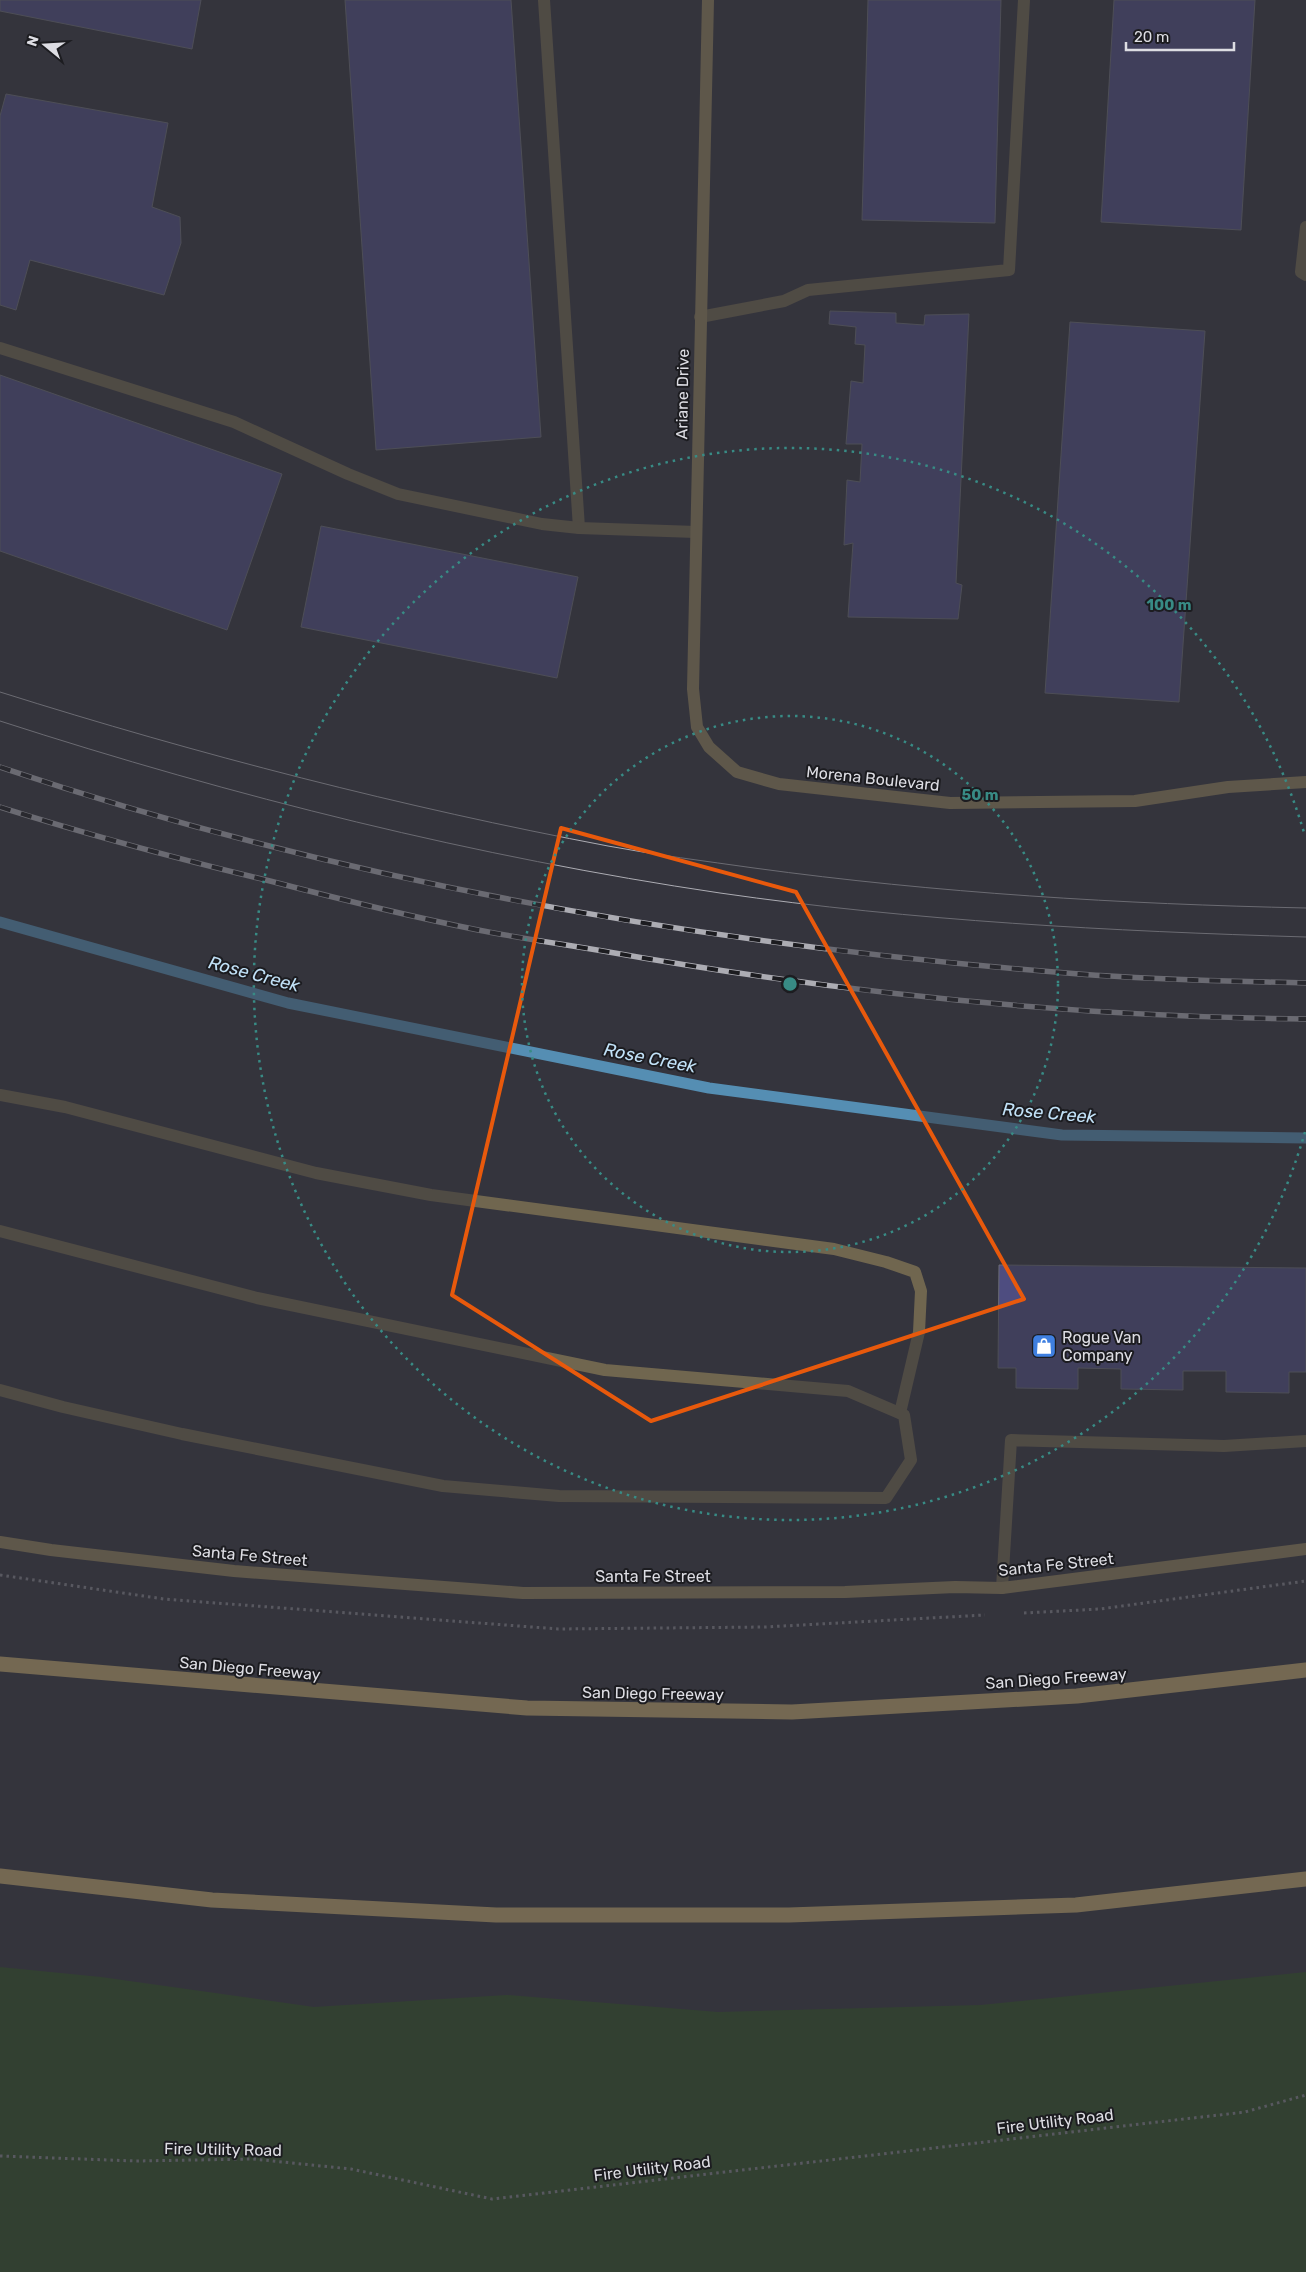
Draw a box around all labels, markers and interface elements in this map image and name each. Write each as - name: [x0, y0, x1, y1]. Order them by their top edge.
- north arrow: [20, 20, 70, 70]
- scale bar: [1126, 20, 1234, 52]
- text: 20 m: [1134, 28, 1169, 46]
- text: N: [23, 34, 43, 49]
- street label: Ariane Drive: [672, 349, 693, 439]
- text: 100 m: [1147, 596, 1191, 614]
- street label: Morena Boulevard: [805, 762, 941, 795]
- text: 50 m: [962, 786, 998, 804]
- water label: Rose Creek: [206, 951, 303, 997]
- centre of rings: [781, 975, 799, 993]
- water label: Rose Creek: [602, 1038, 699, 1078]
- water label: Rose Creek: [1001, 1098, 1097, 1128]
- place label: Rogue Van Company: [1062, 1328, 1141, 1365]
- shop icon: Rogue Van Company: [1031, 1333, 1057, 1359]
- street label: Santa Fe Street: [192, 1541, 308, 1570]
- street label: Santa Fe Street: [998, 1549, 1115, 1580]
- street label: Santa Fe Street: [595, 1567, 711, 1586]
- street label: San Diego Freeway: [179, 1653, 322, 1684]
- street label: San Diego Freeway: [985, 1664, 1128, 1693]
- street label: San Diego Freeway: [582, 1683, 724, 1704]
- street label: Fire Utility Road: [996, 2105, 1115, 2138]
- street label: Fire Utility Road: [164, 2139, 282, 2160]
- street label: Fire Utility Road: [593, 2152, 712, 2185]

